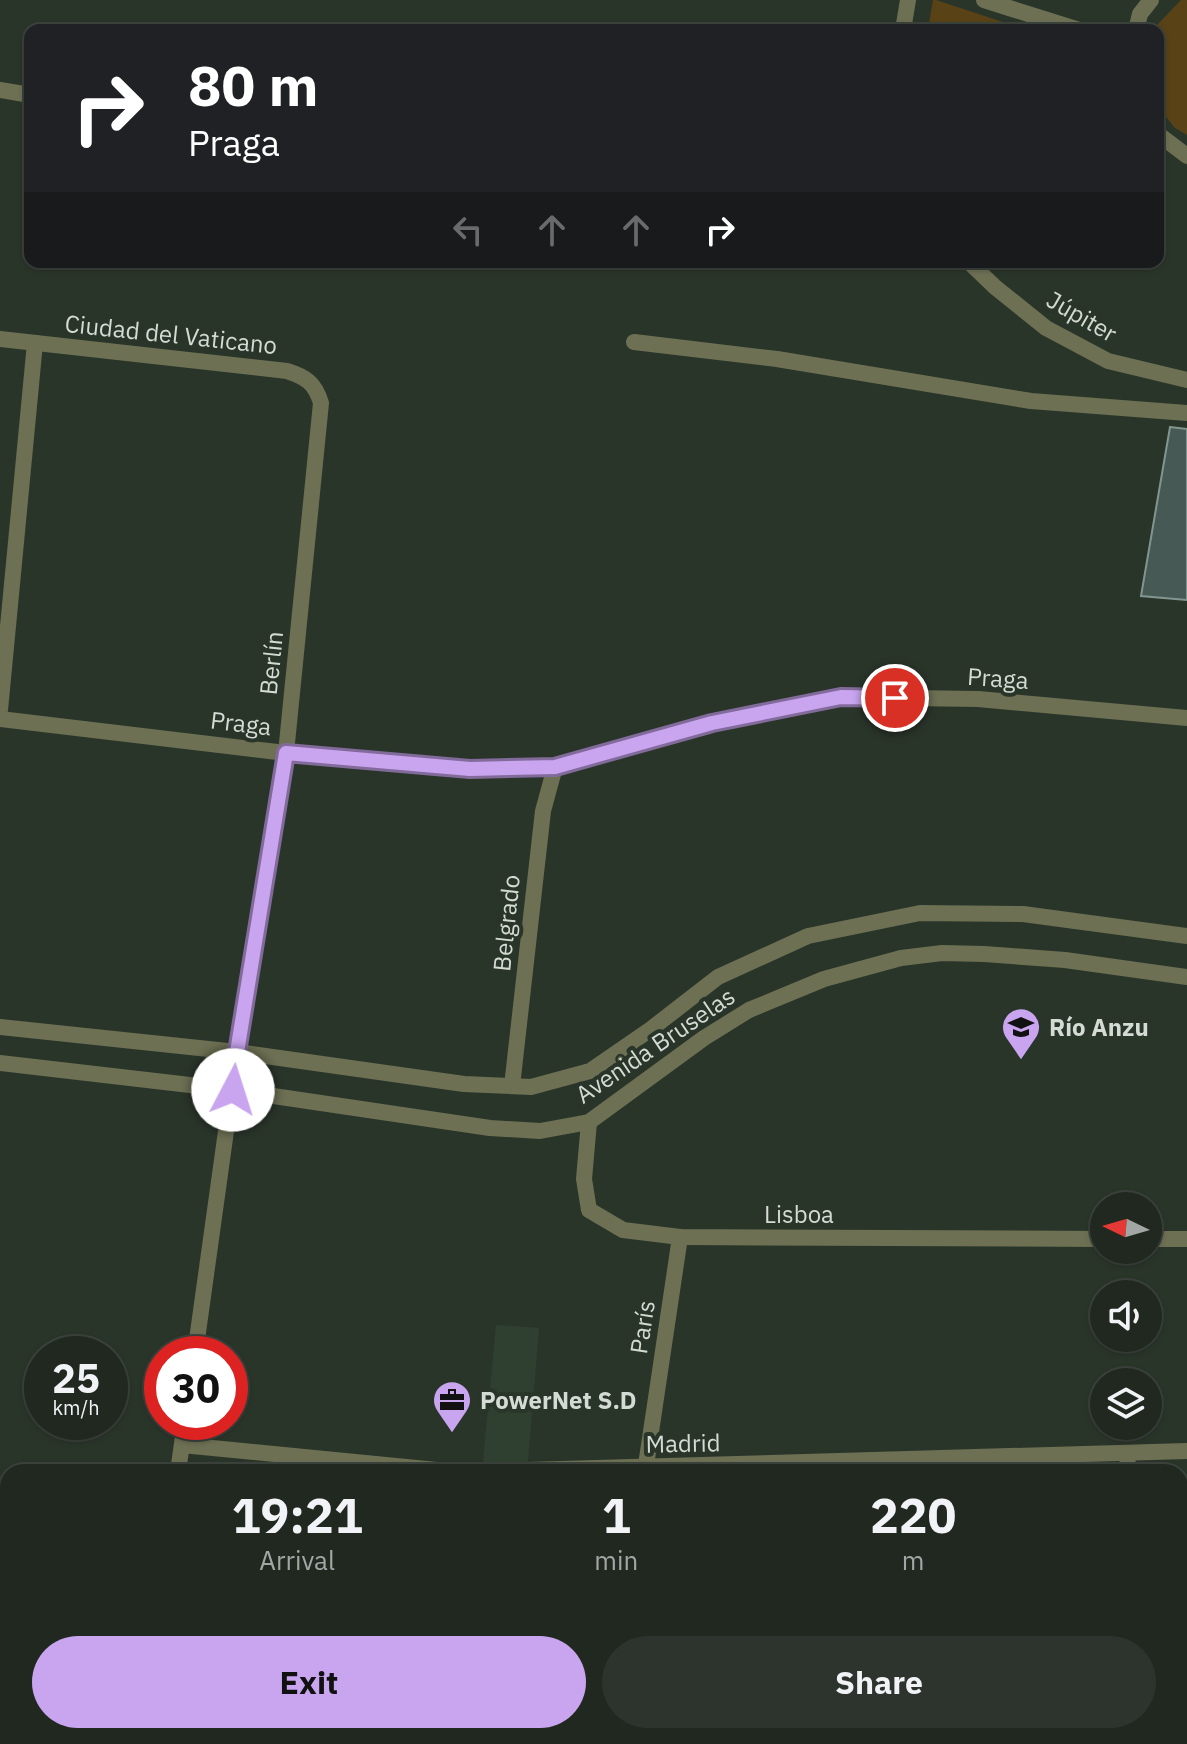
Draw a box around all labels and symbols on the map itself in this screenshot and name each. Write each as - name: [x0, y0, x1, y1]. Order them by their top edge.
- street label: Júpiter: [1041, 283, 1123, 349]
- street label: Ciudad del Vaticano: [63, 307, 279, 361]
- street label: Berlín: [252, 630, 290, 696]
- street label: Praga: [966, 660, 1030, 696]
- pin: [861, 664, 929, 732]
- street label: Praga: [209, 703, 274, 743]
- street label: Belgrado: [485, 873, 527, 973]
- street label: Avenida Bruselas: [569, 980, 741, 1110]
- school or university icon: Río Anzu: [1000, 1006, 1042, 1061]
- place label: Río Anzu: [1049, 1011, 1149, 1043]
- position arrow: [191, 1048, 275, 1132]
- north arrow: [1090, 1192, 1162, 1264]
- street label: Lisboa: [764, 1198, 834, 1230]
- street label: París: [622, 1298, 662, 1356]
- speed limit sign: 30: [144, 1336, 248, 1440]
- office icon: PowerNet S.D: [431, 1379, 473, 1434]
- place label: PowerNet S.D: [480, 1384, 637, 1416]
- street label: Madrid: [645, 1426, 721, 1460]

